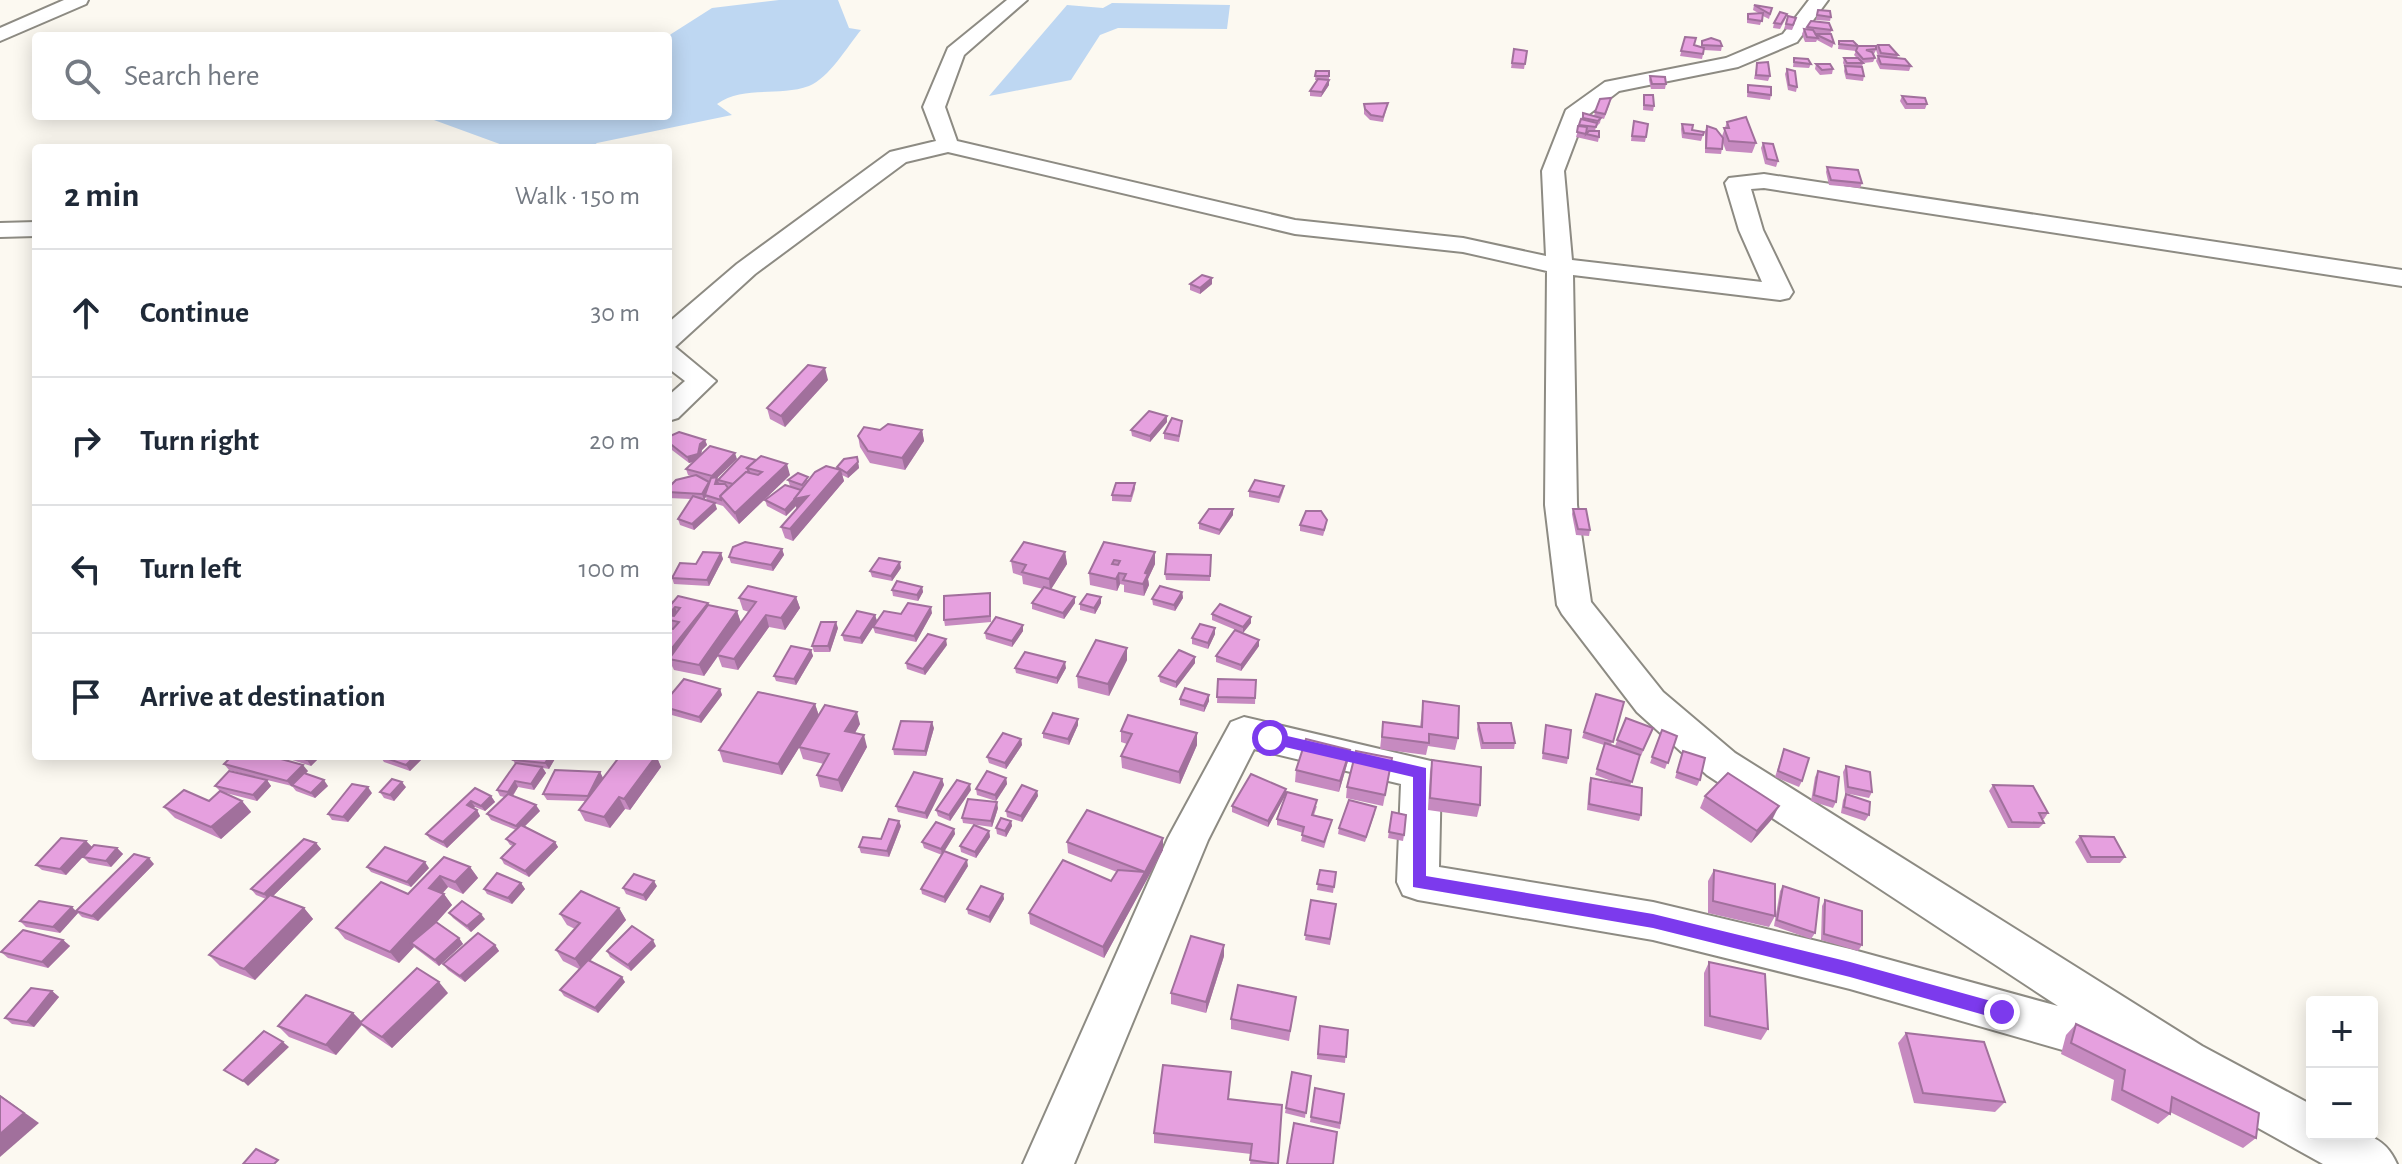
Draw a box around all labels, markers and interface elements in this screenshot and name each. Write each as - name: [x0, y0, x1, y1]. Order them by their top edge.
- search box: [32, 32, 672, 120]
- icon: search: [60, 54, 104, 98]
- text: Search here: [124, 61, 260, 91]
- text: 2 min: [64, 179, 139, 213]
- text: Walk · 150 m: [515, 183, 640, 209]
- icon: ahead: [64, 291, 108, 335]
- text: Continue: [140, 298, 249, 328]
- text: 30 m: [590, 300, 640, 326]
- icon: right: [64, 419, 108, 463]
- text: Turn right: [140, 426, 259, 456]
- text: 20 m: [589, 428, 640, 454]
- icon: left: [64, 547, 108, 591]
- text: Turn left: [140, 554, 241, 584]
- text: 100 m: [579, 556, 640, 582]
- icon: arrive: [64, 675, 108, 719]
- text: Arrive at destination: [140, 682, 386, 712]
- route start: [1252, 720, 1288, 756]
- route end: [1984, 994, 2020, 1030]
- map controls: [2306, 996, 2378, 1140]
- button: +: [2306, 996, 2378, 1068]
- button: −: [2306, 1068, 2378, 1140]

